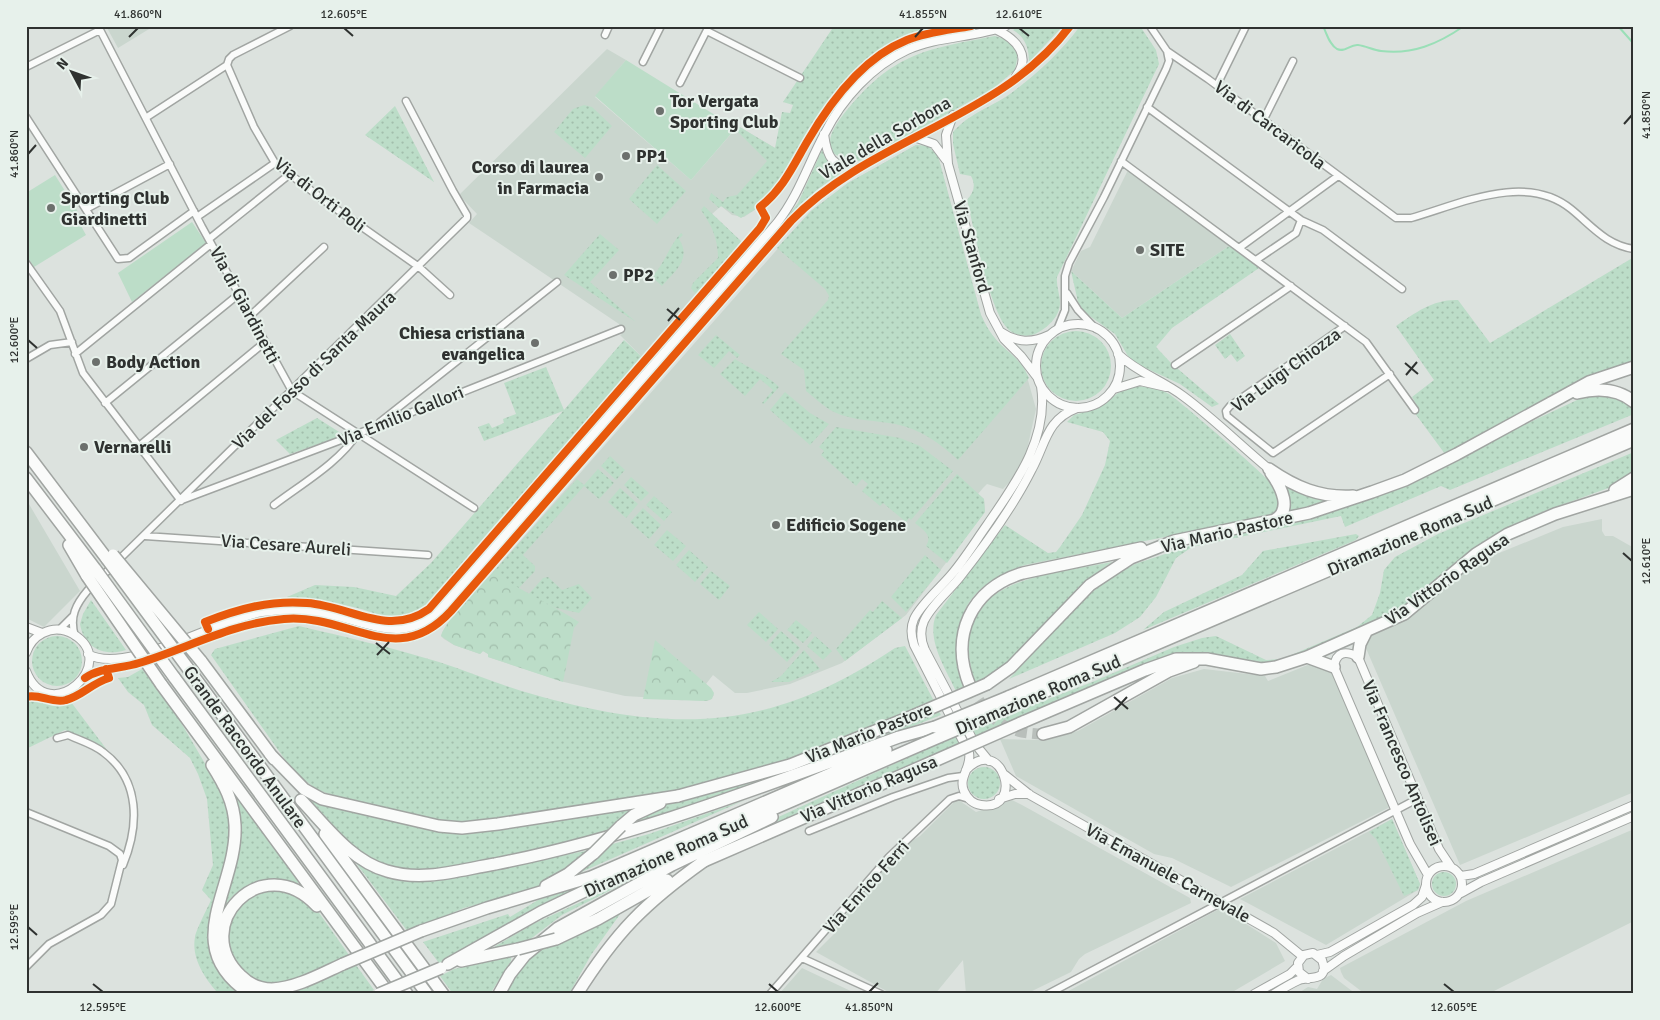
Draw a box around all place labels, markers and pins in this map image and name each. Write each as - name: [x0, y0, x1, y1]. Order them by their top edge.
- place label: Tor Vergata Sporting Club: [670, 90, 779, 133]
- marker: Tor Vergata Sporting Club: [654, 105, 666, 117]
- place label: PP1: [636, 145, 667, 167]
- marker: PP1: [620, 150, 632, 162]
- place label: Corso di laurea in Farmacia: [471, 156, 589, 199]
- marker: Corso di laurea in Farmacia: [593, 171, 605, 183]
- place label: Sporting Club Giardinetti: [61, 187, 170, 230]
- marker: Sporting Club Giardinetti: [45, 202, 57, 214]
- place label: SITE: [1150, 239, 1185, 261]
- marker: SITE: [1134, 244, 1146, 256]
- place label: PP2: [623, 264, 654, 286]
- marker: PP2: [607, 269, 619, 281]
- place label: Chiesa cristiana evangelica: [399, 322, 525, 365]
- marker: Chiesa cristiana evangelica: [529, 337, 541, 349]
- place label: Body Action: [106, 351, 200, 373]
- marker: Body Action: [90, 356, 102, 368]
- place label: Vernarelli: [94, 436, 171, 458]
- marker: Vernarelli: [78, 441, 90, 453]
- place label: Edificio Sogene: [786, 514, 906, 536]
- marker: Edificio Sogene: [770, 519, 782, 531]

